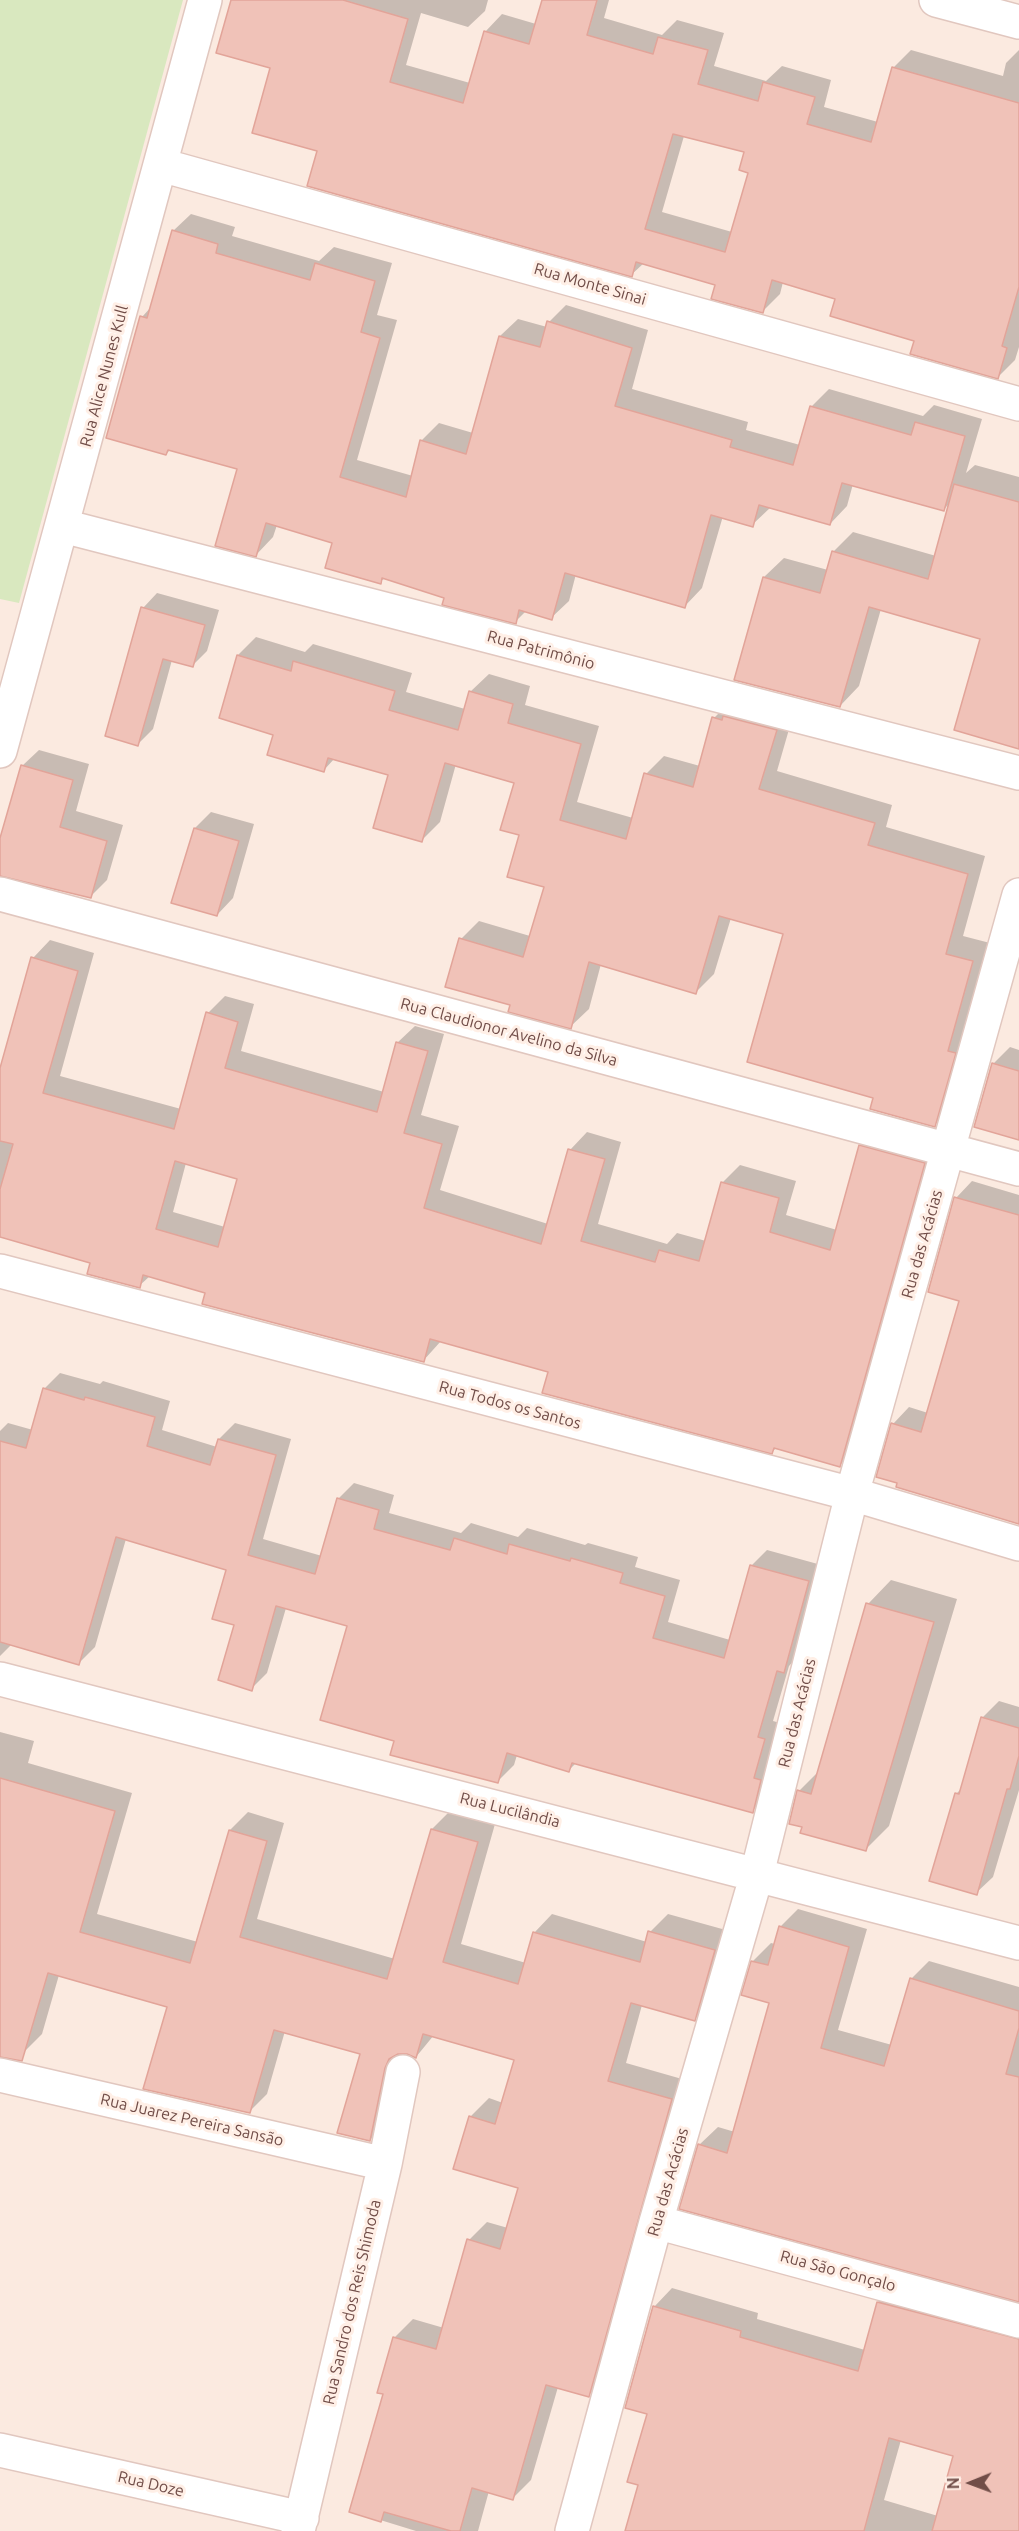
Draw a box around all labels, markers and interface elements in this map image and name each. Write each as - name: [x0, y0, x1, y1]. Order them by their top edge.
- street label: Rua Monte Sinai: [532, 259, 648, 309]
- street label: Rua Alice Nunes Kull: [76, 303, 132, 449]
- street label: Rua Patrimônio: [485, 626, 597, 674]
- street label: Rua Claudionor Avelino da Silva: [398, 994, 620, 1070]
- street label: Rua das Acácias: [897, 1188, 947, 1300]
- street label: Rua Todos os Santos: [437, 1377, 583, 1433]
- street label: Rua das Acácias: [774, 1656, 820, 1770]
- street label: Rua Lucilândia: [458, 1788, 562, 1832]
- street label: Rua Juarez Pereira Sansão: [99, 2090, 285, 2150]
- street label: Rua das Acácias: [643, 2126, 693, 2238]
- street label: Rua Sandro dos Reis Shimoda: [319, 2198, 385, 2406]
- street label: Rua São Gonçalo: [778, 2246, 898, 2296]
- north arrow: [941, 2453, 1001, 2513]
- street label: Rua Doze: [116, 2467, 186, 2501]
- text: N: [944, 2477, 962, 2489]

